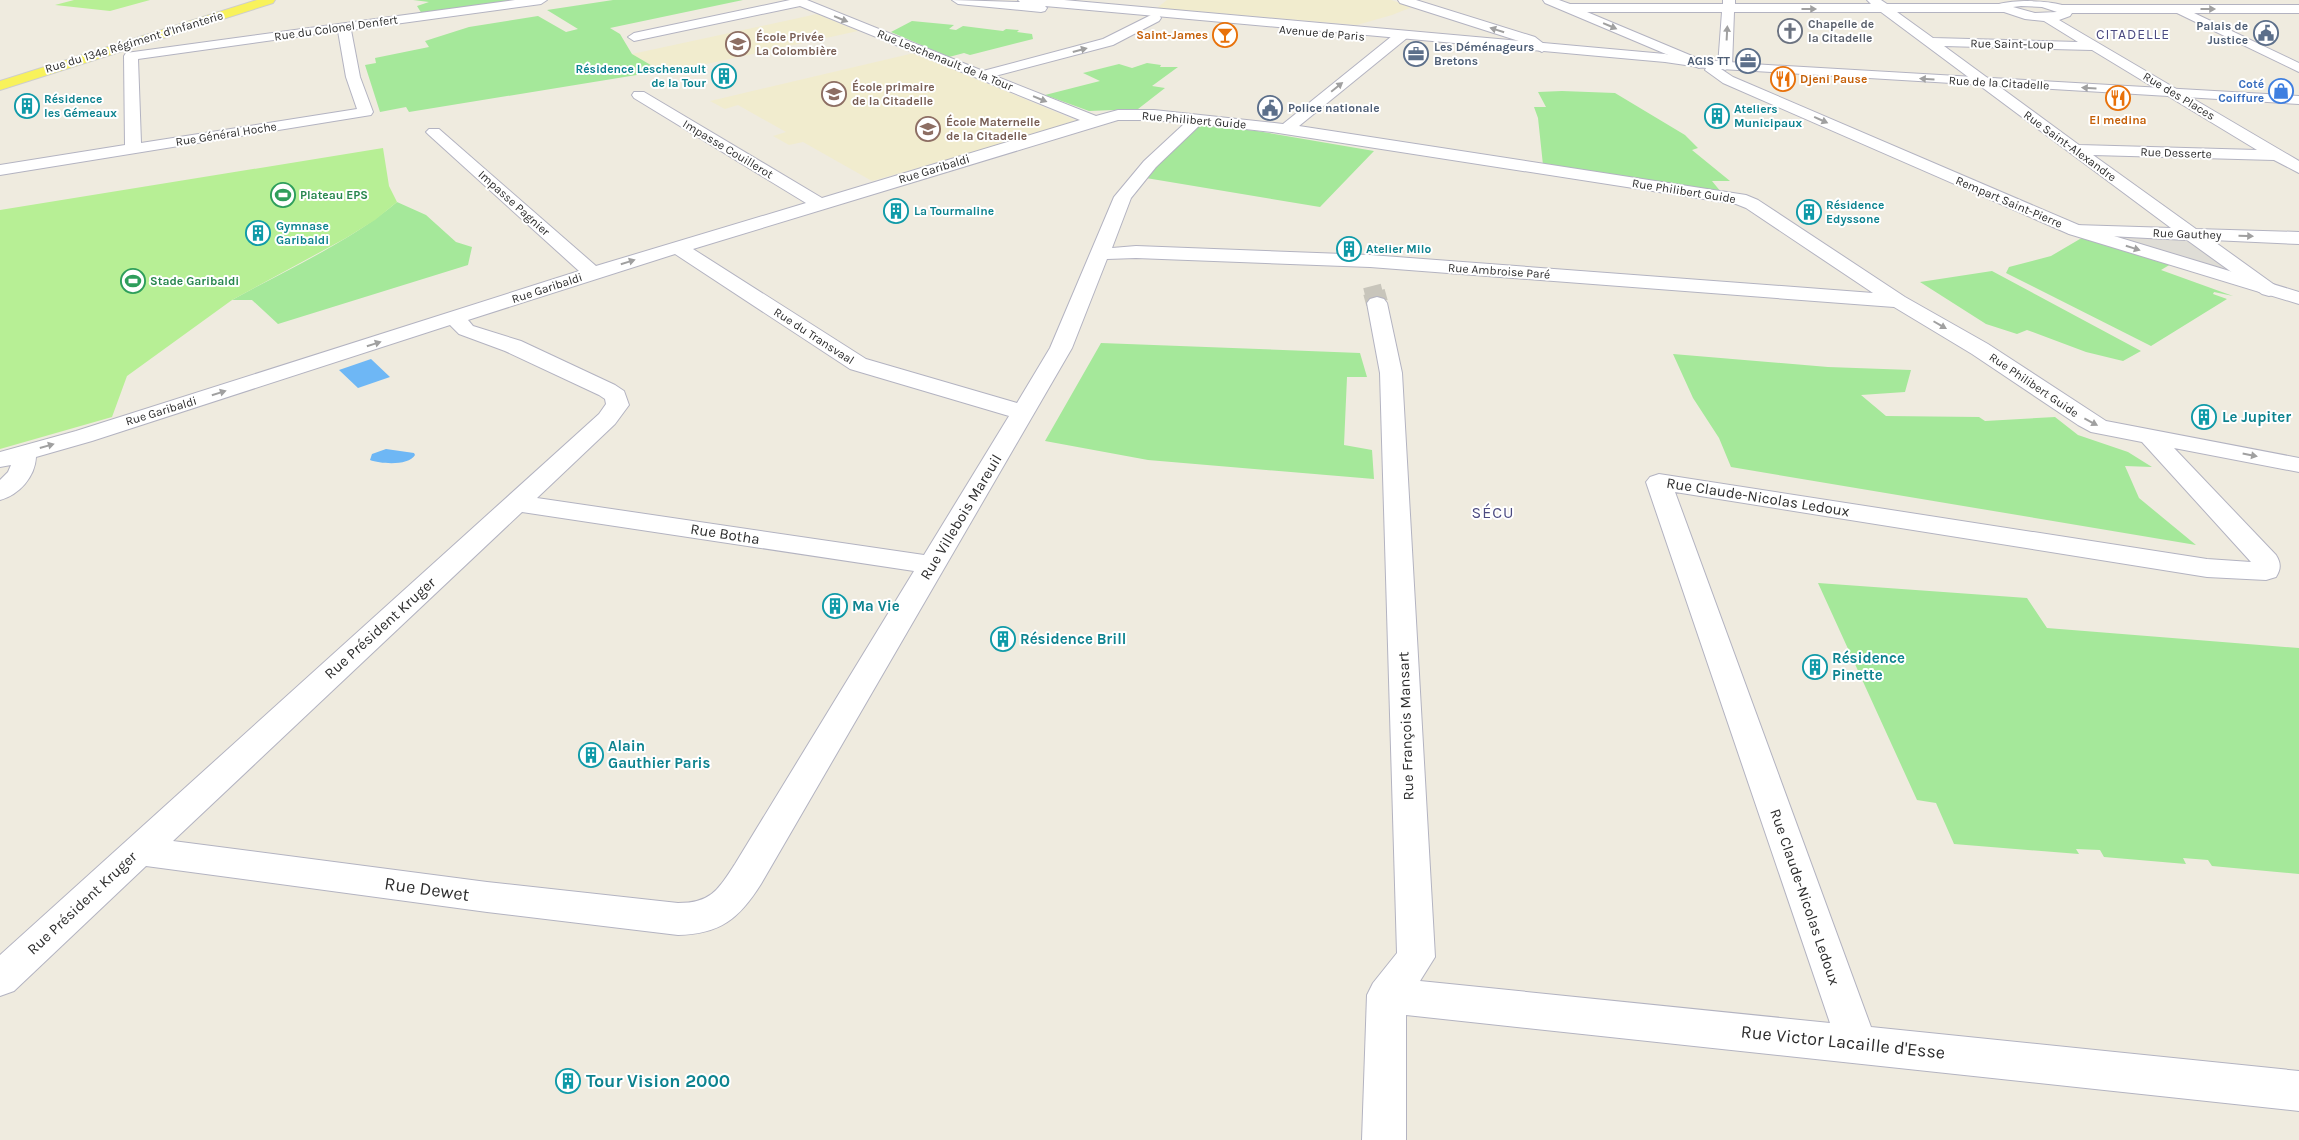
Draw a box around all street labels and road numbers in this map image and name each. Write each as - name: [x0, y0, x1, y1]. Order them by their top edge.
- street label: Rue du 134e Régiment d'Infanterie: [43, 8, 225, 76]
- street label: Rue du Colonel Denfert: [273, 12, 399, 44]
- street label: Avenue de Paris: [1279, 22, 1365, 44]
- street label: Rue Leschenault de la Tour: [875, 26, 1016, 94]
- street label: Rue Saint-Loup: [1970, 36, 2054, 52]
- street label: Rue des Places: [2141, 69, 2217, 123]
- street label: Rue de la Citadelle: [1948, 73, 2050, 93]
- street label: Rue Philibert Guide: [1141, 108, 1247, 132]
- street label: Rue Saint-Alexandre: [2021, 108, 2119, 184]
- street label: Impasse Couillerot: [680, 117, 776, 182]
- street label: Rue Général Hoche: [174, 119, 278, 149]
- street label: Rue Desserte: [2140, 145, 2212, 161]
- street label: Rue Garibaldi: [897, 152, 971, 186]
- street label: Impasse Pagnier: [475, 167, 553, 239]
- street label: Rempart Saint-Pierre: [1953, 173, 2065, 231]
- street label: Rue Philibert Guide: [1631, 176, 1737, 206]
- street label: Rue Gauthey: [2152, 226, 2222, 242]
- street label: Rue Ambroise Paré: [1447, 260, 1551, 282]
- street label: Rue Garibaldi: [510, 270, 584, 306]
- street label: Rue du Transvaal: [771, 305, 857, 367]
- street label: Rue Philibert Guide: [1987, 350, 2081, 420]
- street label: Rue Garibaldi: [124, 394, 198, 428]
- street label: Rue Villebois Mareuil: [916, 451, 1006, 583]
- street label: Rue Claude-Nicolas Ledoux: [1665, 474, 1851, 520]
- street label: Rue Botha: [689, 520, 761, 548]
- street label: Rue Président Kruger: [321, 573, 440, 683]
- street label: Rue François Mansart: [1394, 651, 1418, 801]
- street label: Rue Claude-Nicolas Ledoux: [1766, 807, 1844, 988]
- street label: Rue Président Kruger: [23, 847, 141, 958]
- street label: Rue Dewet: [383, 872, 471, 906]
- street label: Rue Victor Lacaille d'Esse: [1740, 1020, 1946, 1064]

